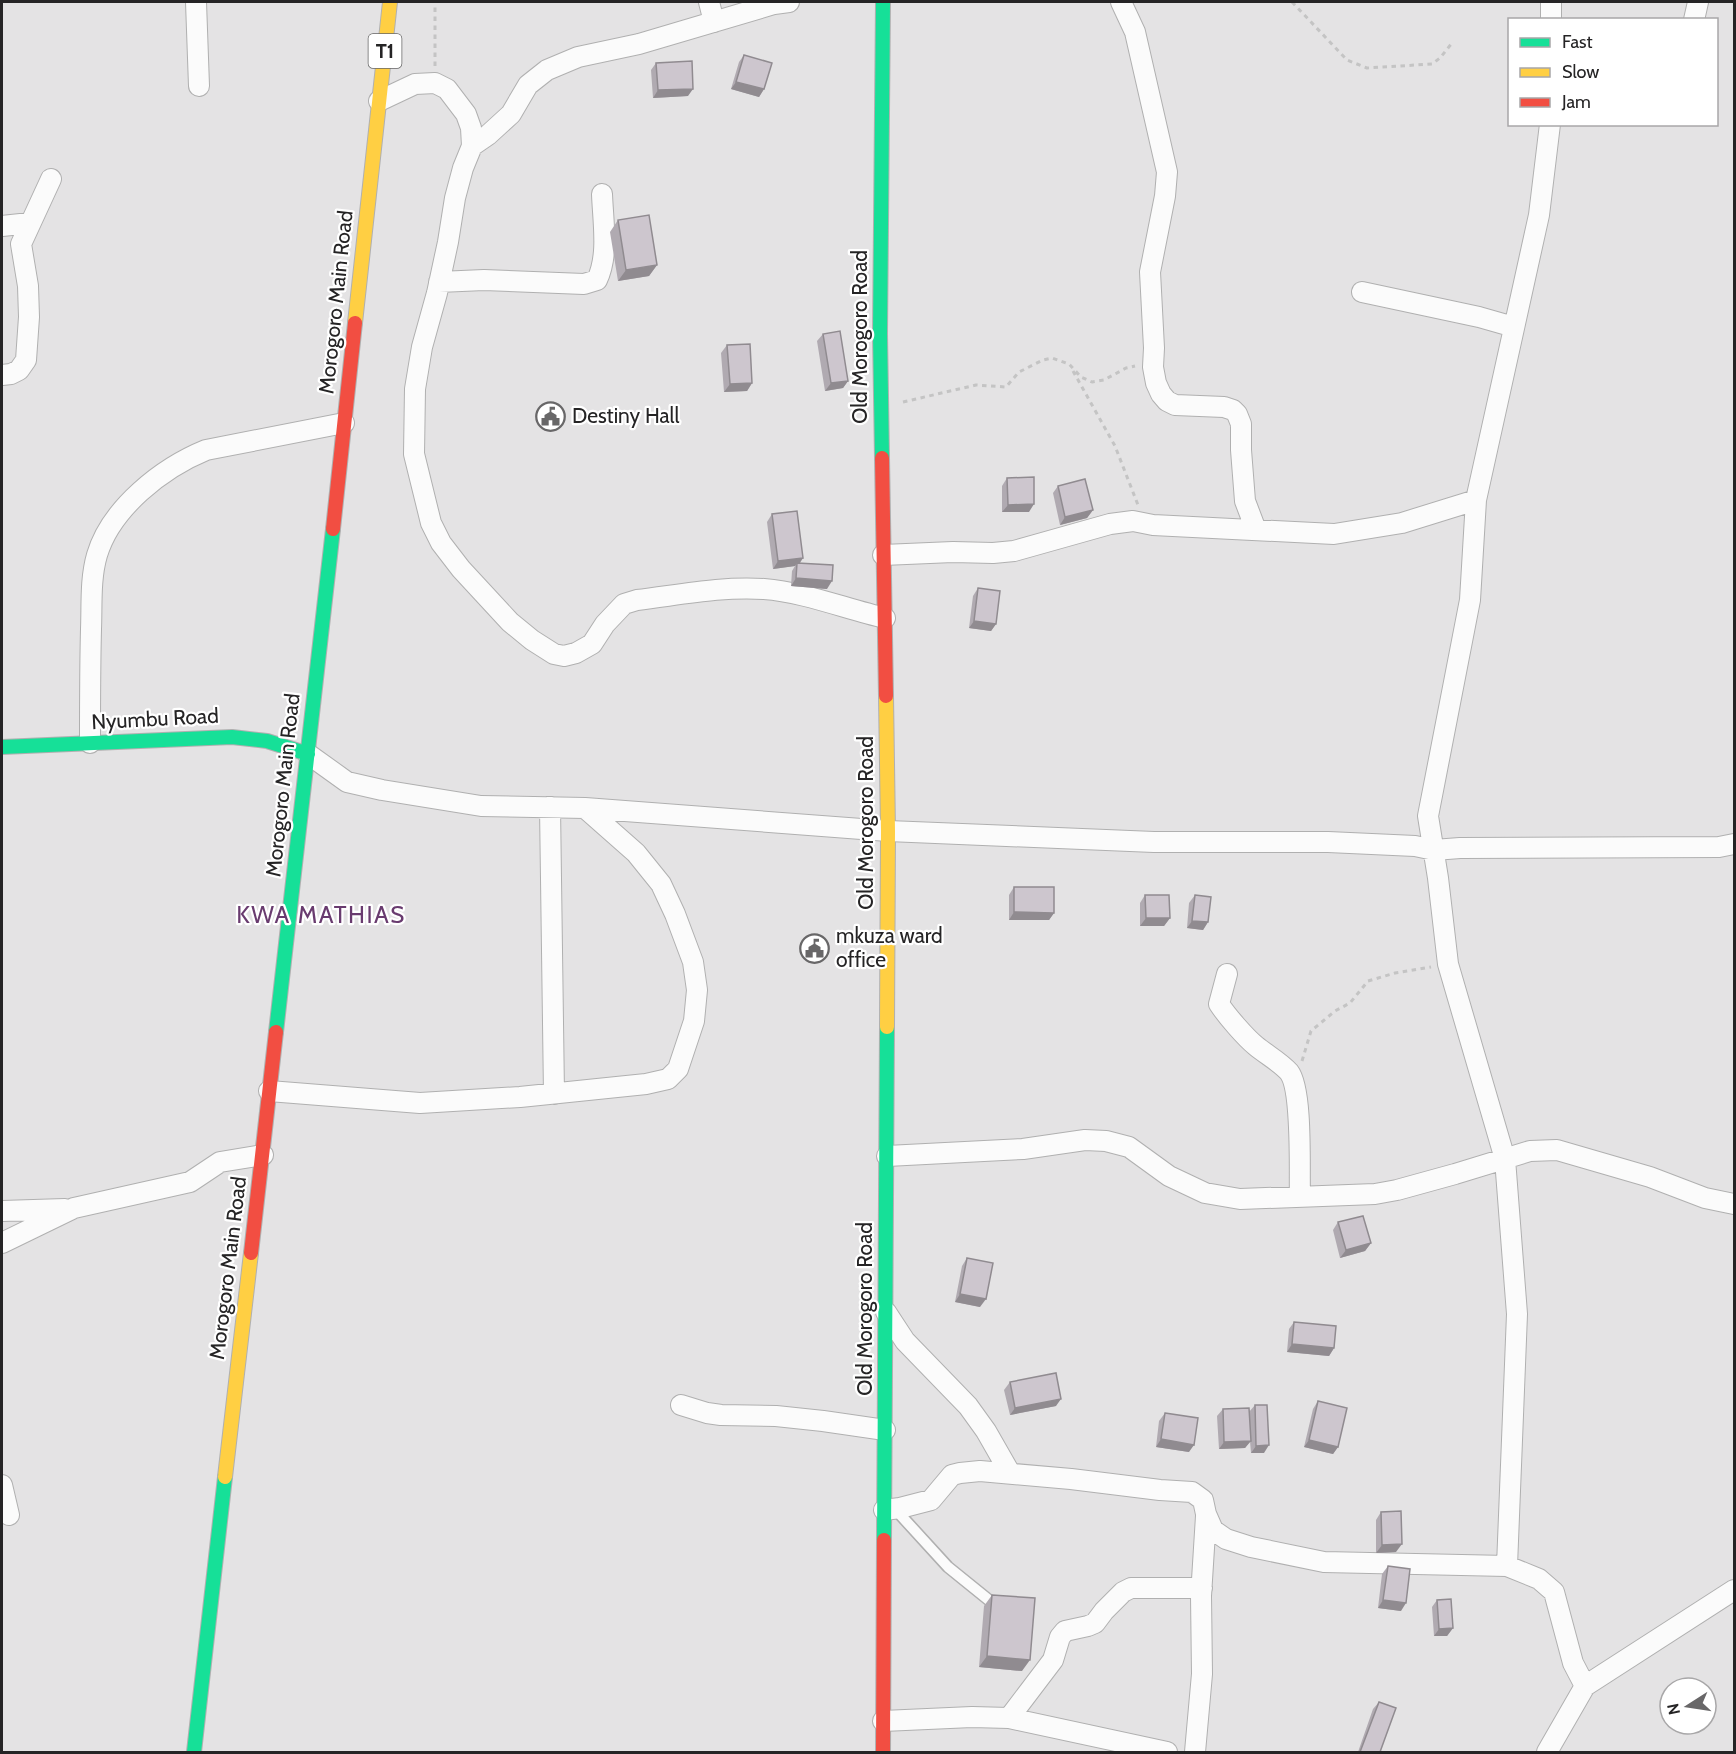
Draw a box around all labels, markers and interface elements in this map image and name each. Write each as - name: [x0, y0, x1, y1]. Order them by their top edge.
- legend: [1508, 18, 1718, 126]
- text: Fast: [1562, 31, 1593, 53]
- road number: T1: [368, 34, 402, 68]
- text: Slow: [1562, 61, 1599, 83]
- text: Jam: [1561, 91, 1591, 113]
- street label: Morogoro Main Road: [313, 209, 358, 395]
- street label: Old Morogoro Road: [847, 250, 872, 424]
- public building icon: Destiny Hall: [535, 400, 567, 432]
- place label: Destiny Hall: [572, 403, 680, 428]
- street label: Morogoro Main Road: [260, 692, 305, 878]
- street label: Nyumbu Road: [91, 703, 219, 734]
- street label: Old Morogoro Road: [853, 736, 878, 910]
- district label: KWA MATHIAS: [236, 900, 406, 929]
- place label: mkuza ward office: [836, 923, 943, 972]
- public building icon: mkuza ward office: [799, 932, 831, 964]
- street label: Morogoro Main Road: [204, 1175, 251, 1361]
- street label: Old Morogoro Road: [852, 1222, 877, 1396]
- north arrow: [1658, 1676, 1718, 1736]
- text: N: [1663, 1702, 1684, 1717]

